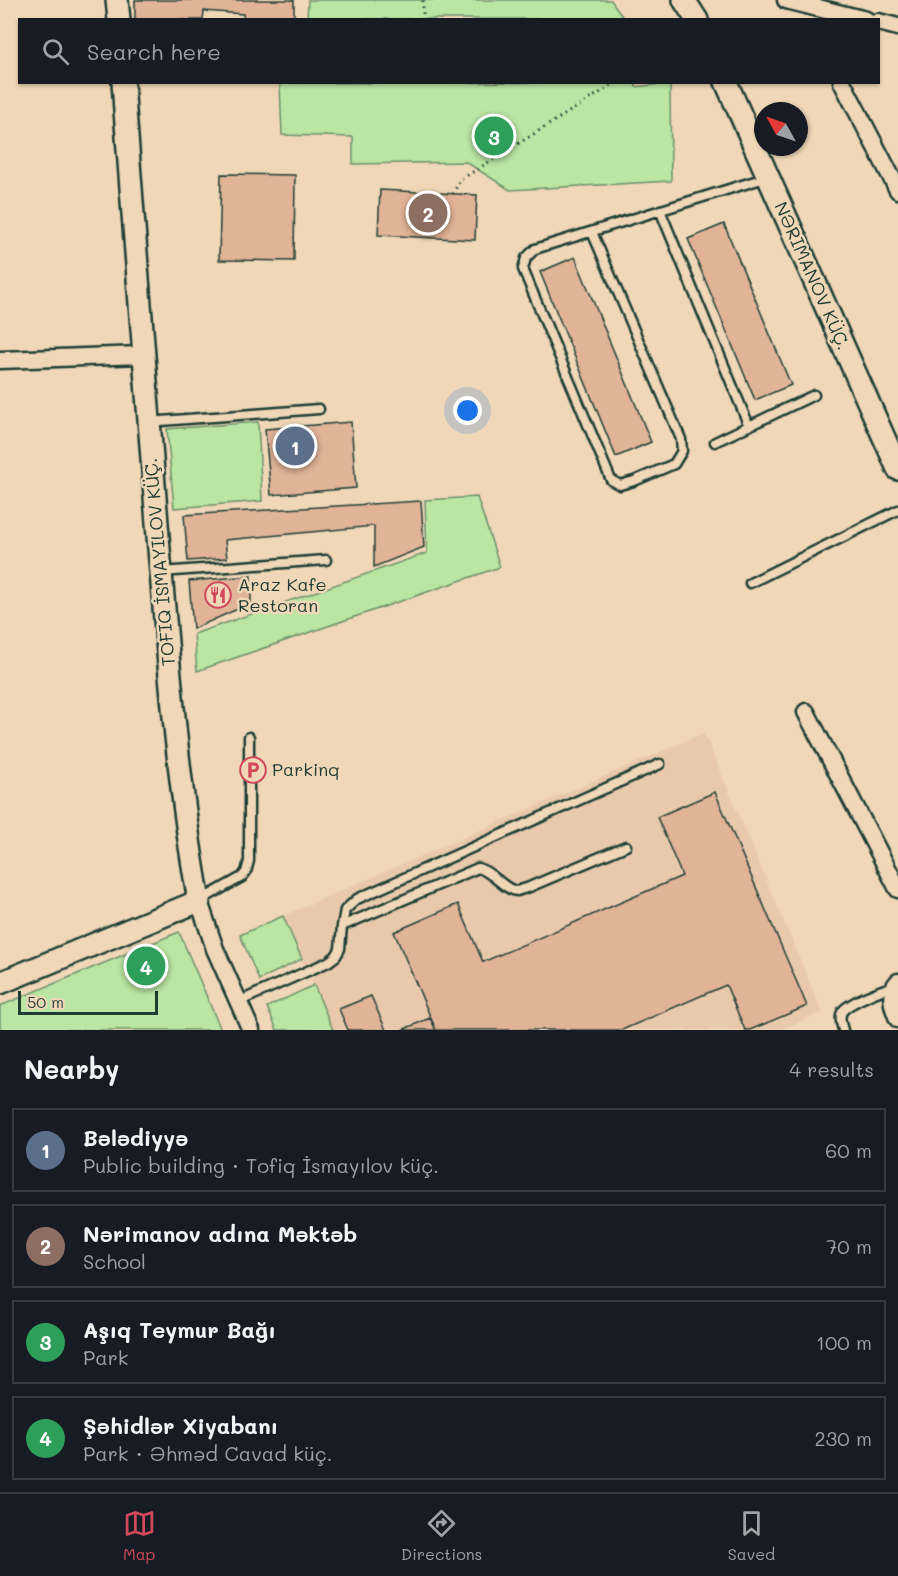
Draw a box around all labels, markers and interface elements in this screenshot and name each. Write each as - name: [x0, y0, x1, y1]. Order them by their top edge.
- search box: [18, 18, 880, 84]
- icon: search: [39, 35, 72, 68]
- text: Search here: [87, 37, 221, 66]
- north arrow: [754, 102, 808, 156]
- pin: 3: [474, 114, 514, 158]
- pin: 2: [408, 190, 448, 236]
- street label: NƏRIMANOV KÜÇ.: [769, 198, 856, 353]
- your location: [453, 396, 482, 425]
- pin: 1: [276, 424, 314, 468]
- street label: TOFIQ İSMAYILOV KÜÇ.: [138, 457, 180, 667]
- place label: Araz Kafe Restoran: [238, 572, 327, 617]
- restaurant icon: Araz Kafe Restoran: [203, 580, 233, 610]
- parking icon: Parkinq: [238, 755, 268, 785]
- place label: Parkinq: [272, 757, 340, 781]
- pin: 4: [126, 944, 166, 988]
- scale bar: [18, 988, 158, 1016]
- text: 50 m: [27, 991, 64, 1012]
- text: Nearby: [24, 1052, 119, 1086]
- text: 4 results: [789, 1056, 874, 1082]
- text: Bələdiyyə: [83, 1123, 188, 1152]
- text: 1: [41, 1137, 50, 1163]
- text: 60 m: [825, 1137, 872, 1163]
- text: Public building · Tofiq İsmayılov küç.: [83, 1152, 439, 1178]
- text: Nərimanov adına Məktəb: [83, 1219, 357, 1248]
- text: 2: [40, 1233, 51, 1259]
- text: 70 m: [826, 1233, 872, 1259]
- text: School: [83, 1248, 146, 1274]
- text: Aşıq Teymur Bağı: [83, 1315, 276, 1344]
- text: 3: [40, 1329, 52, 1355]
- text: 100 m: [816, 1329, 872, 1355]
- text: Park: [83, 1344, 128, 1370]
- text: Şəhidlər Xiyabanı: [83, 1411, 278, 1440]
- text: 4: [39, 1425, 52, 1451]
- text: 230 m: [814, 1425, 872, 1451]
- text: Park · Əhməd Cavad küç.: [83, 1440, 333, 1466]
- tab: Map: [123, 1507, 156, 1564]
- tab: Directions: [401, 1507, 482, 1564]
- tab: Saved: [728, 1507, 775, 1564]

